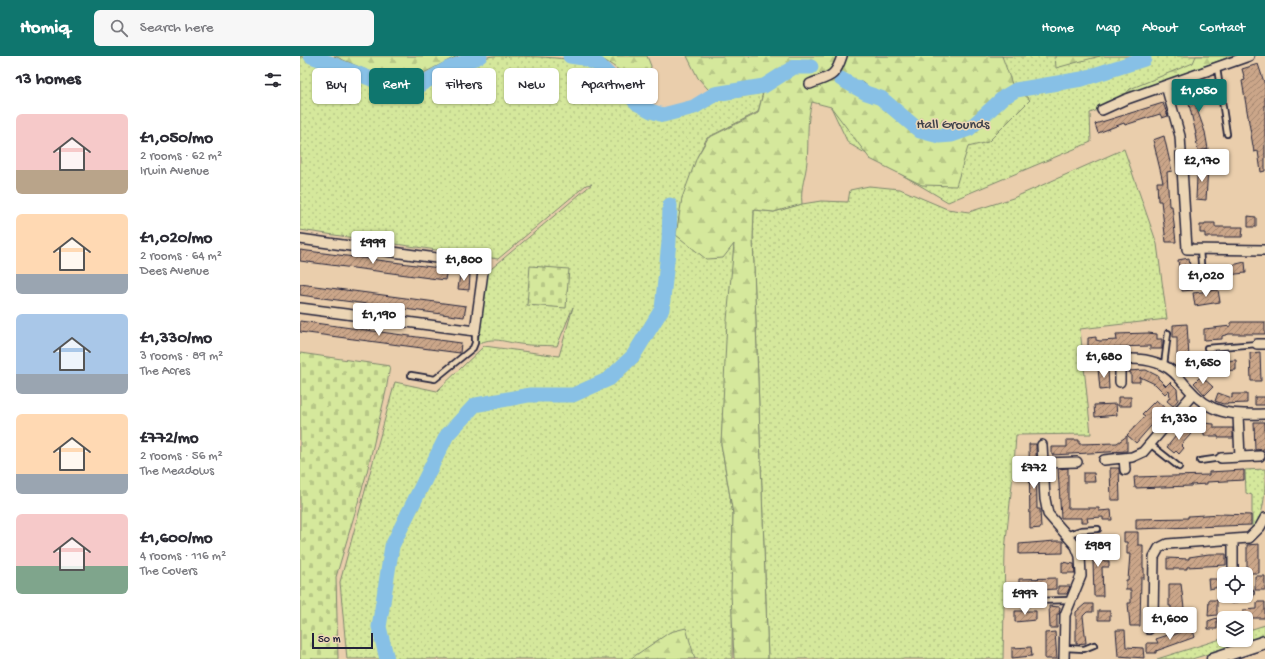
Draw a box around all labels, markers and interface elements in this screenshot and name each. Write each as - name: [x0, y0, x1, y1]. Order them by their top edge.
- search box: [94, 10, 374, 46]
- text: Homiq: [20, 17, 70, 40]
- icon: search: [108, 17, 130, 39]
- text: Search here: [140, 19, 214, 37]
- text: Home: [1042, 20, 1074, 37]
- text: Map: [1096, 20, 1120, 37]
- text: About: [1142, 20, 1178, 37]
- text: Contact: [1200, 20, 1245, 37]
- chip: Buy: [312, 68, 361, 104]
- chip: Rent: [369, 68, 424, 104]
- chip: Filters: [432, 68, 496, 104]
- chip: New: [504, 68, 559, 104]
- chip: Apartment: [567, 68, 658, 104]
- icon: filters: [262, 69, 284, 91]
- text: 13 homes: [16, 70, 81, 90]
- pin: £1,050: [1166, 79, 1232, 113]
- text: £1,050: [1181, 84, 1217, 99]
- park label: Hall Grounds: [917, 117, 990, 134]
- text: £1,050/mo: [140, 129, 213, 149]
- icon: home: [48, 130, 96, 178]
- text: 2 rooms · 62 m²: [140, 149, 222, 164]
- pin: £2,170: [1169, 149, 1235, 183]
- text: £2,170: [1184, 154, 1220, 169]
- text: Irwin Avenue: [140, 164, 209, 179]
- text: £1,020/mo: [140, 229, 212, 249]
- icon: home: [48, 230, 96, 278]
- pin: £999: [349, 231, 397, 265]
- text: £999: [360, 236, 386, 251]
- pin: £1,800: [431, 248, 497, 282]
- text: 2 rooms · 64 m²: [140, 249, 222, 264]
- text: £1,800: [446, 253, 483, 268]
- text: Dees Avenue: [140, 264, 209, 279]
- pin: £1,020: [1173, 264, 1239, 298]
- text: £1,020: [1188, 269, 1224, 284]
- pin: £1,190: [346, 303, 412, 337]
- text: £1,190: [362, 308, 396, 323]
- text: £1,330/mo: [140, 329, 212, 349]
- icon: home: [48, 330, 96, 378]
- pin: £1,680: [1071, 345, 1137, 379]
- text: 3 rooms · 89 m²: [140, 349, 223, 364]
- text: £1,680: [1086, 350, 1122, 365]
- pin: £1,650: [1170, 351, 1236, 385]
- text: £1,650: [1185, 356, 1221, 371]
- text: The Acres: [140, 364, 190, 379]
- pin: £1,330: [1146, 407, 1212, 441]
- text: £1,330: [1161, 412, 1197, 427]
- text: £772/mo: [140, 429, 199, 449]
- icon: home: [48, 430, 96, 478]
- text: 2 rooms · 56 m²: [140, 449, 223, 464]
- pin: £772: [1010, 456, 1058, 490]
- text: £772: [1021, 461, 1047, 476]
- text: The Meadows: [140, 464, 214, 479]
- text: £1,600/mo: [140, 529, 213, 549]
- icon: home: [48, 530, 96, 578]
- pin: £989: [1074, 534, 1122, 568]
- text: £989: [1085, 539, 1111, 554]
- text: 4 rooms · 116 m²: [140, 549, 226, 564]
- text: The Covers: [140, 564, 197, 579]
- map controls: [1217, 567, 1253, 647]
- button: locate: [1217, 567, 1253, 603]
- pin: £997: [1001, 582, 1049, 616]
- text: £997: [1012, 587, 1038, 602]
- pin: £1,600: [1137, 607, 1203, 641]
- button: layers: [1217, 611, 1253, 647]
- text: £1,600: [1152, 612, 1188, 627]
- scale bar: [312, 631, 373, 650]
- text: 50 m: [318, 634, 340, 646]

